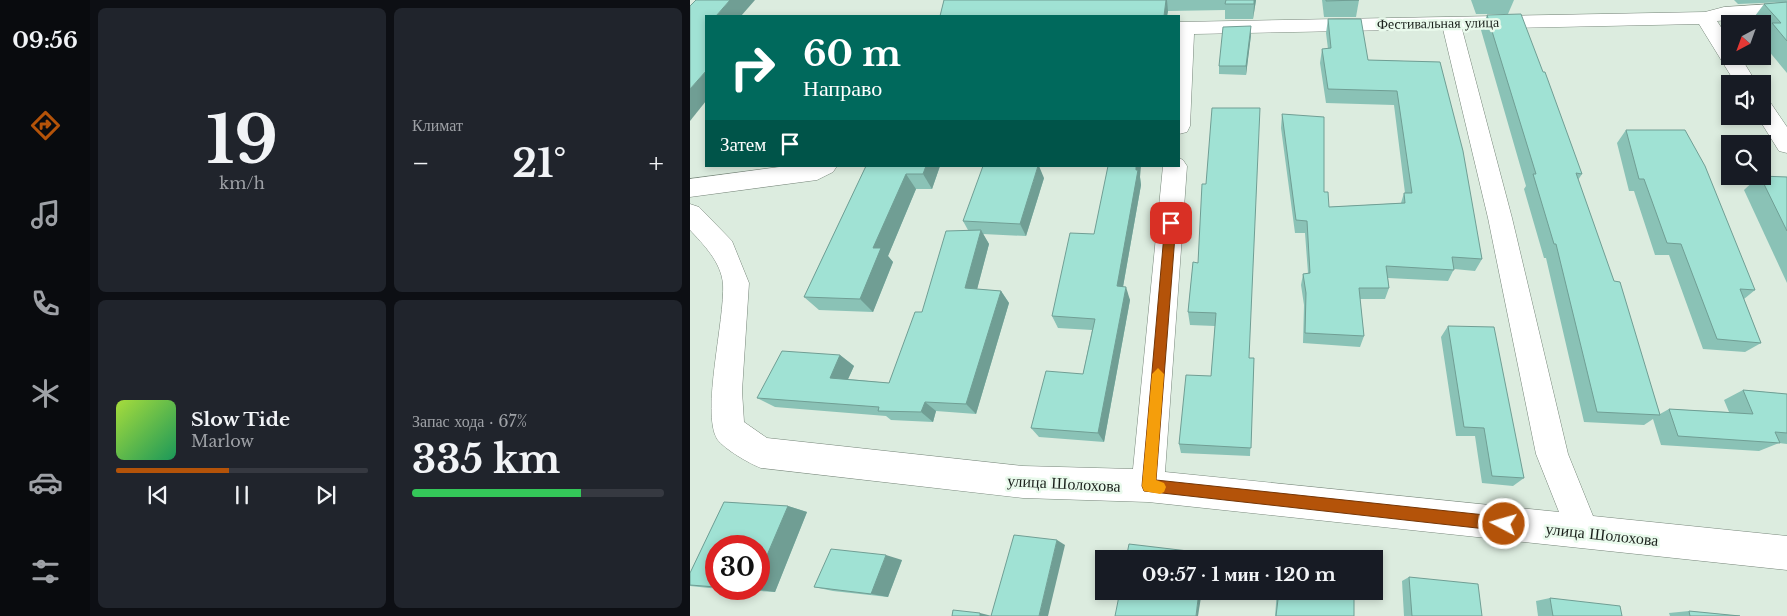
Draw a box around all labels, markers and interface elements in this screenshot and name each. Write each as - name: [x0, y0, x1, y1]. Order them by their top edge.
- street label: Фестивальная улица: [1377, 13, 1500, 33]
- north arrow: [1721, 15, 1771, 65]
- map controls: [1721, 15, 1771, 185]
- text: 09:56: [12, 27, 78, 54]
- text: 60 m: [803, 32, 901, 75]
- icon: right: [720, 35, 785, 100]
- text: Направо: [803, 75, 882, 102]
- button: sound: [1721, 75, 1771, 125]
- text: 19: [206, 100, 278, 181]
- icon: directions: [28, 108, 63, 143]
- text: Климат: [412, 115, 463, 135]
- icon: arrive: [776, 130, 804, 158]
- text: Затем: [720, 133, 766, 156]
- button: search: [1721, 135, 1771, 185]
- text: 21°: [512, 140, 566, 187]
- text: −: [412, 146, 430, 181]
- text: +: [649, 146, 664, 181]
- text: km/h: [219, 173, 265, 193]
- icon: music: [28, 197, 63, 232]
- pin: [1150, 202, 1192, 244]
- icon: arrive: [1157, 209, 1185, 237]
- icon: phone: [28, 286, 63, 321]
- icon: climate: [28, 376, 63, 411]
- text: Slow Tide: [191, 408, 290, 431]
- text: Запас хода · 67%: [412, 411, 527, 431]
- text: Marlow: [191, 431, 254, 451]
- text: 335 km: [412, 436, 560, 483]
- icon: car: [28, 465, 63, 500]
- street label: улица Шолохова: [1007, 470, 1121, 496]
- icon: previous: [144, 481, 172, 509]
- icon: pause: [228, 481, 256, 509]
- icon: next: [312, 481, 340, 509]
- position arrow: [1477, 497, 1529, 549]
- street label: улица Шолохова: [1545, 518, 1659, 550]
- speed limit sign: 30: [705, 535, 770, 600]
- icon: filters: [28, 554, 63, 589]
- text: 09:57 · 1 мин · 120 m: [1142, 563, 1336, 586]

